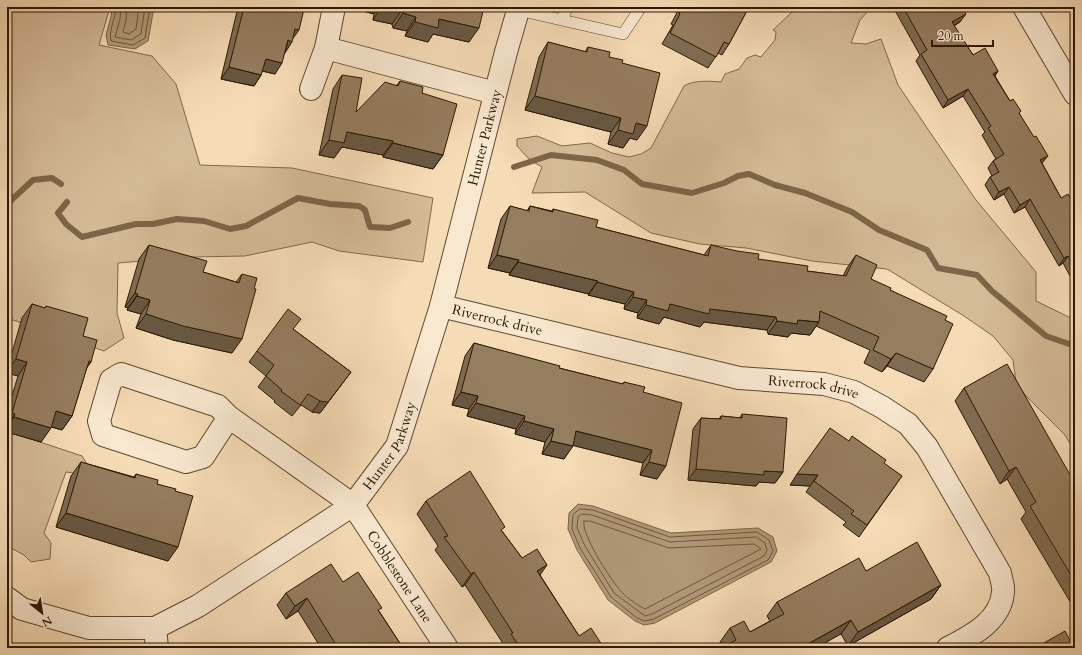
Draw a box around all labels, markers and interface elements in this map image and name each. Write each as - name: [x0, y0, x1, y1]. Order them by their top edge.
- scale bar: [932, 22, 993, 48]
- text: 20 m: [938, 28, 965, 44]
- street label: Hunter Parkway: [463, 87, 506, 188]
- street label: Riverrock drive: [450, 300, 544, 340]
- street label: Riverrock drive: [767, 371, 863, 403]
- street label: Hunter Parkway: [358, 399, 421, 494]
- street label: Cobblestone Lane: [362, 527, 437, 627]
- north arrow: [22, 593, 62, 633]
- text: N: [38, 612, 55, 630]

